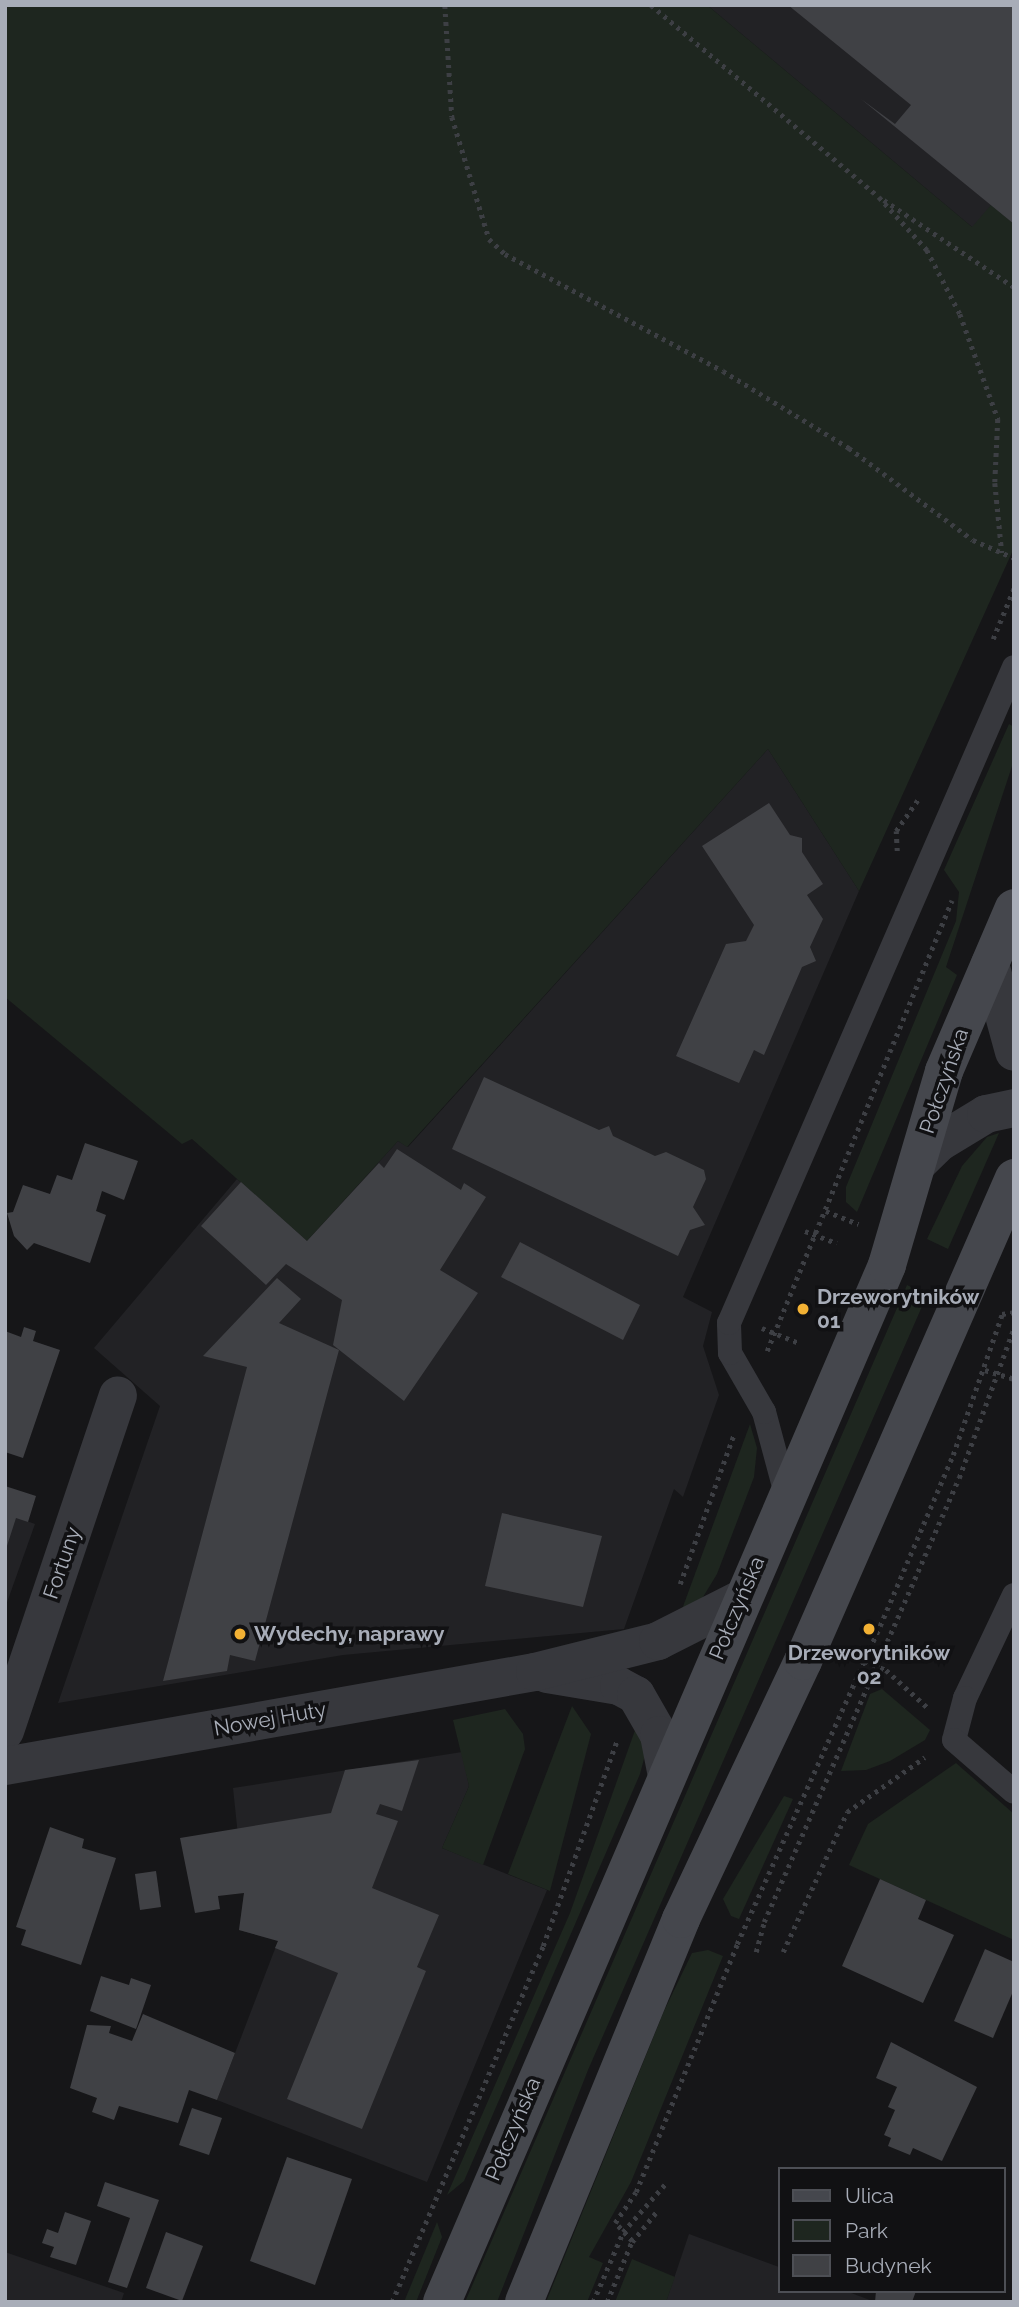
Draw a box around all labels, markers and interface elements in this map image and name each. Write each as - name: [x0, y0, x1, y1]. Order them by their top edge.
- street label: Połczyńska: [914, 1025, 974, 1137]
- place label: Drzeworytników 01: [817, 1284, 979, 1334]
- marker: Drzeworytników 01: [795, 1301, 811, 1317]
- street label: Fortuny: [38, 1524, 86, 1602]
- street label: Połczyńska: [704, 1553, 770, 1663]
- place label: Wydechy, naprawy: [254, 1621, 445, 1647]
- marker: Drzeworytników 02: [861, 1621, 877, 1637]
- marker: Wydechy, naprawy: [232, 1626, 248, 1642]
- place label: Drzeworytników 02: [788, 1640, 950, 1690]
- street label: Nowej Huty: [212, 1697, 328, 1741]
- street label: Połczyńska: [480, 2074, 546, 2184]
- legend: [778, 2167, 1005, 2293]
- text: Ulica: [845, 2183, 894, 2208]
- text: Park: [845, 2218, 888, 2243]
- text: Budynek: [845, 2253, 932, 2278]

